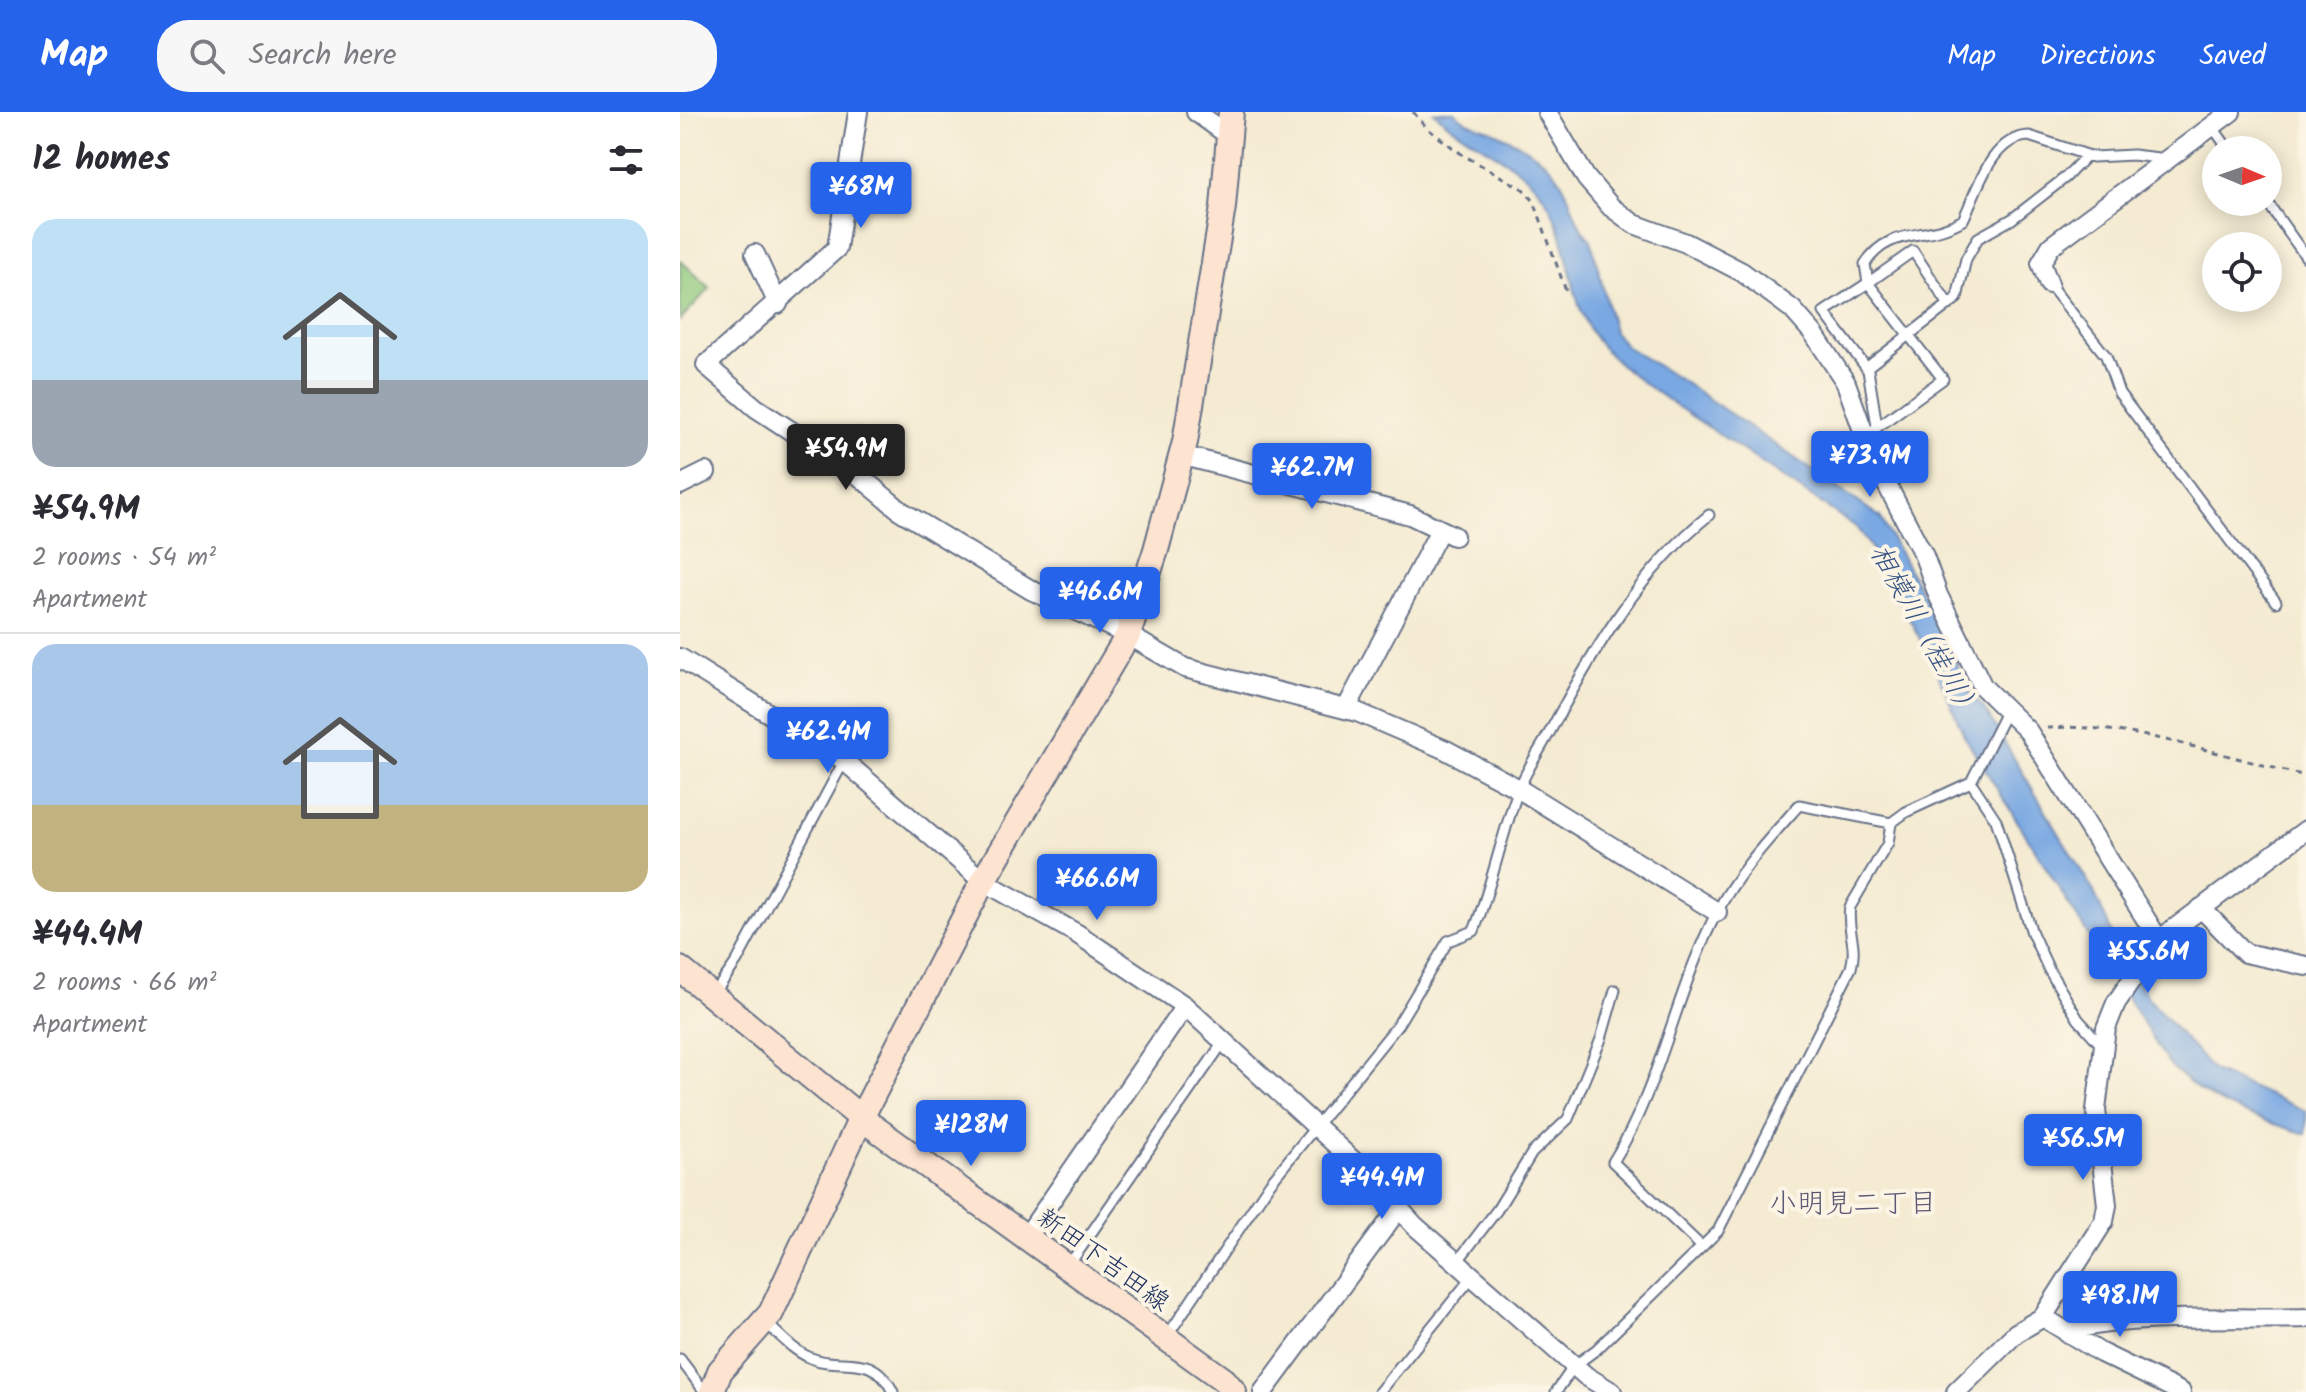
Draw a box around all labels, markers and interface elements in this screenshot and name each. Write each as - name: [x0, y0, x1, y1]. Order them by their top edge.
- search box: [157, 20, 717, 92]
- text: Map: [40, 26, 109, 86]
- text: Search here: [249, 32, 396, 80]
- icon: search: [185, 34, 229, 78]
- text: Map: [1947, 34, 1996, 79]
- text: Directions: [2040, 34, 2156, 79]
- text: Saved: [2200, 34, 2266, 79]
- text: 12 homes: [32, 133, 170, 187]
- north arrow: [2202, 136, 2282, 216]
- map controls: [2202, 136, 2282, 312]
- icon: filters: [604, 138, 648, 182]
- pin: ¥68M: [814, 162, 908, 230]
- text: ¥68M: [828, 167, 894, 209]
- button: locate: [2202, 232, 2282, 312]
- icon: home: [268, 271, 412, 415]
- pin: ¥54.9M: [781, 424, 911, 492]
- text: ¥54.9M: [805, 429, 887, 471]
- pin: ¥73.9M: [1805, 431, 1935, 499]
- text: ¥73.9M: [1829, 436, 1911, 478]
- pin: ¥62.7M: [1247, 443, 1377, 511]
- text: ¥62.7M: [1270, 448, 1354, 490]
- text: ¥54.9M: [32, 483, 140, 537]
- water label: 相模川（桂川）: [1857, 536, 1991, 729]
- text: 2 rooms · 54 m²: [32, 537, 216, 579]
- pin: ¥46.6M: [1035, 567, 1165, 635]
- text: ¥46.6M: [1058, 572, 1142, 614]
- text: Apartment: [32, 579, 147, 621]
- icon: home: [268, 696, 412, 840]
- pin: ¥62.4M: [763, 707, 893, 775]
- text: ¥62.4M: [785, 712, 871, 754]
- pin: ¥66.6M: [1032, 854, 1162, 922]
- text: ¥66.6M: [1055, 859, 1139, 901]
- text: ¥44.4M: [32, 908, 142, 962]
- pin: ¥55.6M: [2083, 927, 2213, 995]
- text: ¥55.6M: [2107, 932, 2189, 974]
- text: 2 rooms · 66 m²: [32, 962, 217, 1004]
- text: Apartment: [32, 1004, 147, 1046]
- pin: ¥128M: [915, 1100, 1027, 1168]
- text: ¥128M: [934, 1105, 1008, 1147]
- pin: ¥56.5M: [2018, 1114, 2148, 1182]
- text: ¥56.5M: [2042, 1119, 2124, 1161]
- pin: ¥44.4M: [1317, 1153, 1447, 1221]
- text: ¥44.4M: [1340, 1158, 1424, 1200]
- district label: 小明見二丁目: [1769, 1182, 1937, 1227]
- street label: 新田下吉田線: [1027, 1198, 1178, 1323]
- pin: ¥98.1M: [2055, 1271, 2185, 1339]
- text: ¥98.1M: [2081, 1276, 2159, 1318]

